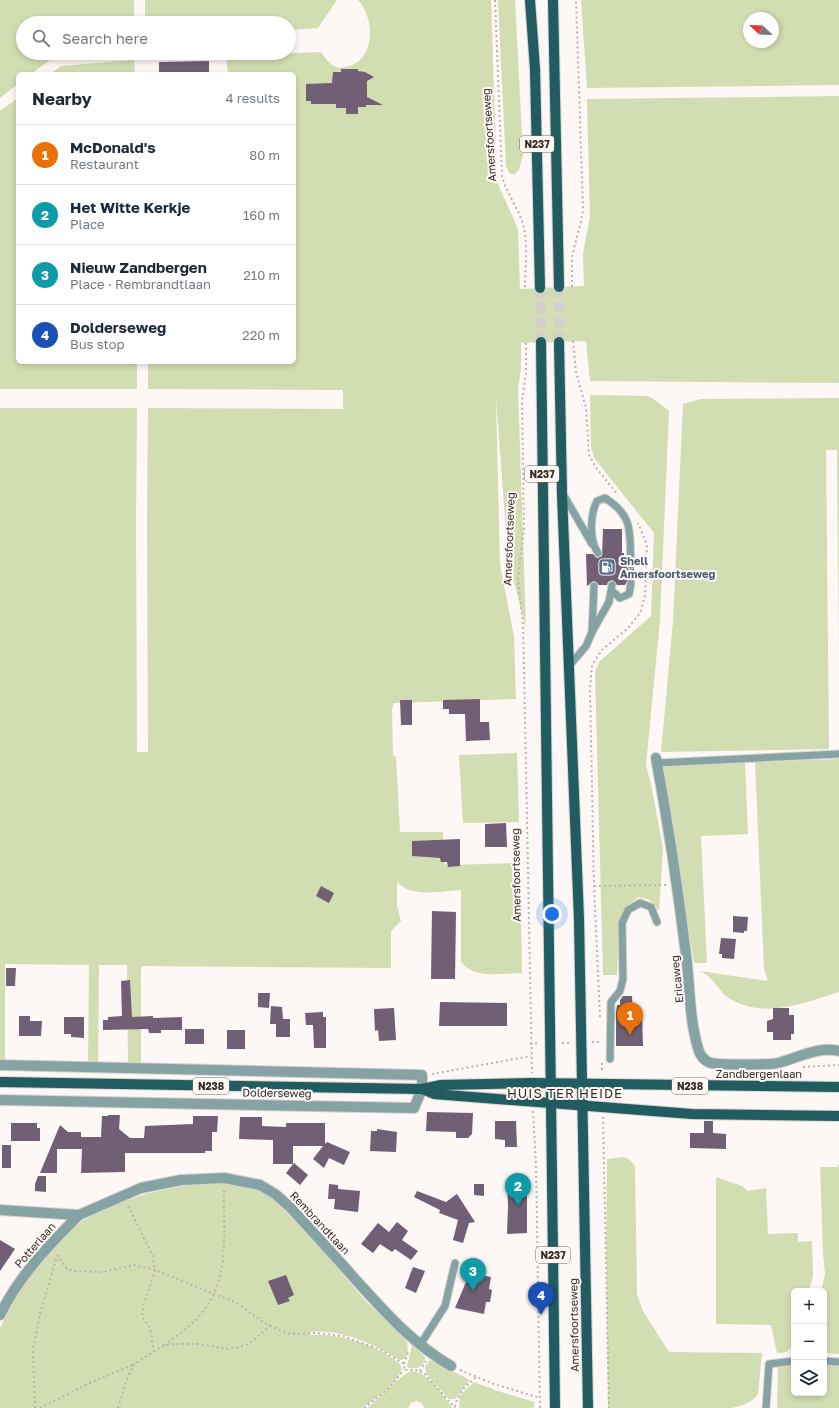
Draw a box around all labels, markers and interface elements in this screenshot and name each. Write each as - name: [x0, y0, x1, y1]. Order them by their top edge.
- north arrow: [743, 12, 779, 48]
- search box: [16, 16, 296, 60]
- icon: search: [30, 27, 52, 49]
- text: Search here: [62, 29, 148, 47]
- text: Nearby: [32, 88, 92, 109]
- street label: Amersfoortseweg: [479, 88, 498, 182]
- text: 4 results: [226, 90, 280, 106]
- road number: N237: [520, 136, 554, 152]
- text: McDonald's: [70, 138, 156, 156]
- text: 1: [42, 147, 48, 163]
- text: 80 m: [249, 147, 280, 163]
- text: Restaurant: [70, 156, 139, 172]
- text: Het Witte Kerkje: [70, 198, 190, 216]
- text: 2: [41, 207, 49, 223]
- text: 160 m: [243, 207, 280, 223]
- text: Place: [70, 216, 105, 232]
- text: Nieuw Zandbergen: [70, 258, 207, 276]
- text: 3: [41, 267, 49, 283]
- text: 210 m: [243, 267, 280, 283]
- text: Place · Rembrandtlaan: [70, 276, 211, 292]
- text: Dolderseweg: [70, 318, 166, 336]
- text: 4: [41, 327, 49, 343]
- text: 220 m: [242, 327, 280, 343]
- text: Bus stop: [70, 336, 125, 352]
- road number: N237: [525, 466, 559, 482]
- street label: Amersfoortseweg: [500, 492, 517, 586]
- place label: Shell Amersfoortseweg: [620, 554, 716, 580]
- fuel station icon: Shell Amersfoortseweg: [597, 557, 617, 577]
- street label: Amersfoortseweg: [508, 828, 523, 922]
- your location: [542, 904, 562, 924]
- street label: Ericaweg: [668, 955, 685, 1004]
- pin: 1: [617, 1002, 643, 1035]
- street label: Zandbergenlaan: [716, 1067, 802, 1080]
- road number: N238: [193, 1078, 229, 1094]
- road number: N238: [672, 1078, 708, 1094]
- street label: Dolderseweg: [242, 1085, 312, 1100]
- district label: HUIS TER HEIDE: [507, 1085, 623, 1101]
- pin: 2: [505, 1173, 531, 1206]
- street label: Rembrandtlaan: [288, 1188, 353, 1257]
- street label: Potterlaan: [11, 1219, 58, 1270]
- road number: N237: [536, 1247, 570, 1263]
- pin: 3: [460, 1258, 486, 1291]
- street label: Amersfoortseweg: [566, 1278, 581, 1372]
- pin: 4: [528, 1282, 554, 1315]
- map controls: [791, 1288, 827, 1396]
- button: +: [791, 1288, 827, 1324]
- button: −: [791, 1324, 827, 1360]
- button: layers: [791, 1360, 827, 1396]

